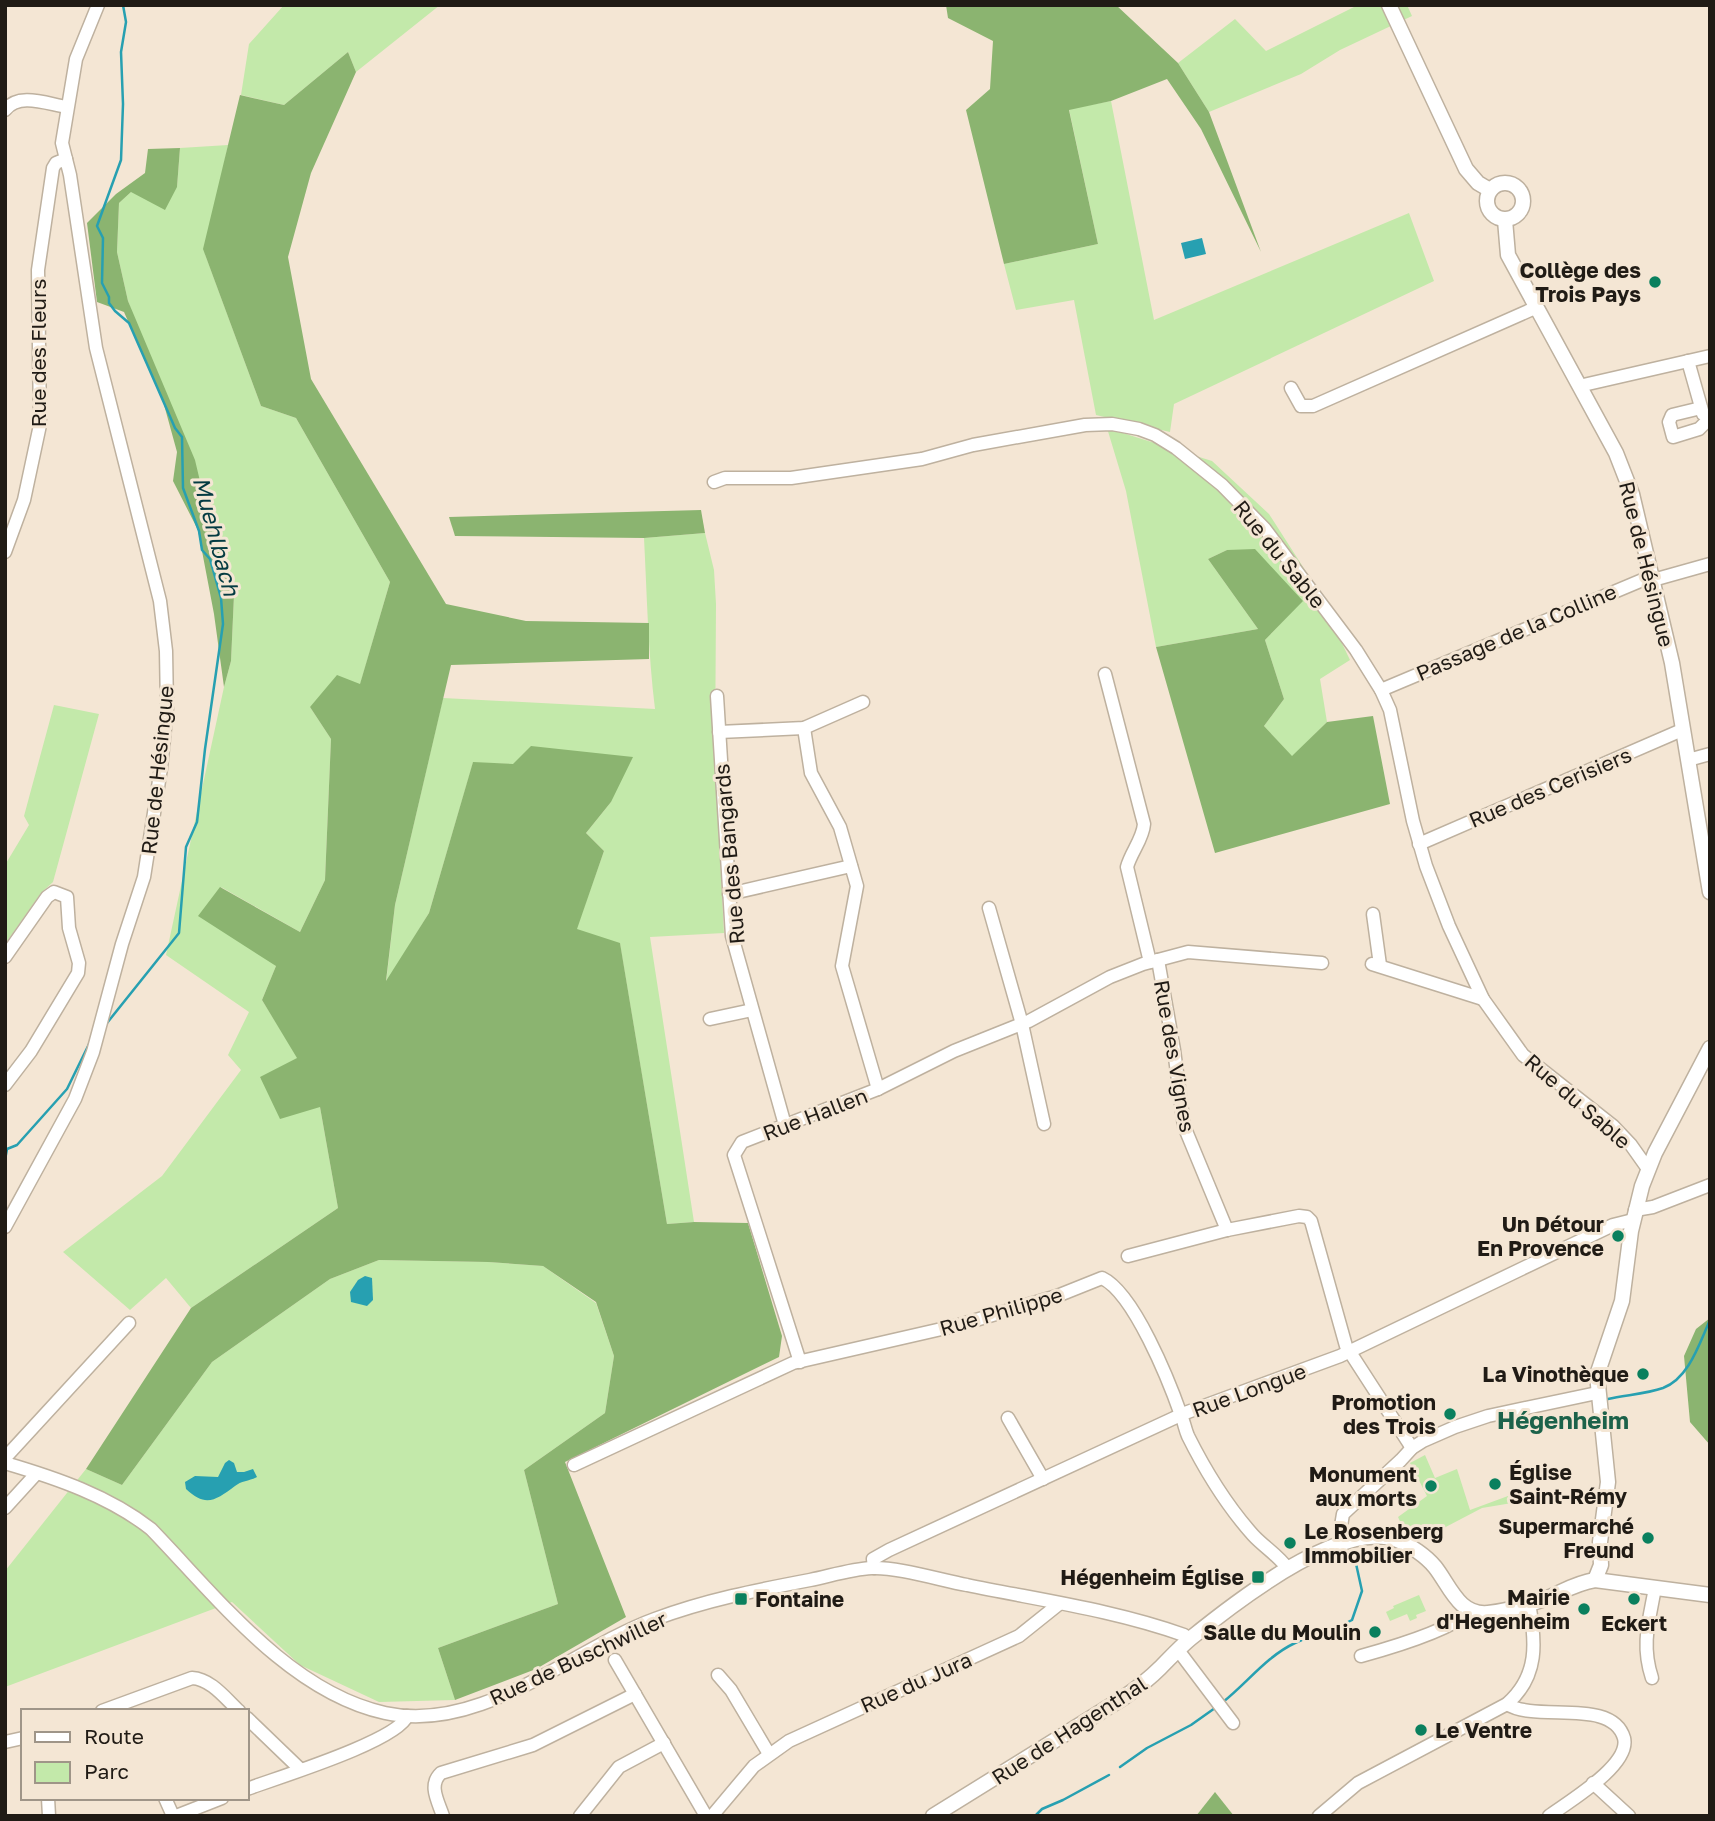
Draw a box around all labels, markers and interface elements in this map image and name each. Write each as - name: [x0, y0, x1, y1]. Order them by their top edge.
- place label: Collège des Trois Pays: [1520, 257, 1641, 307]
- marker: Collège des Trois Pays: [1647, 274, 1663, 290]
- street label: Rue des Fleurs: [25, 279, 51, 427]
- water label: Muehlbach: [188, 473, 247, 600]
- street label: Rue de Hésingue: [1614, 478, 1680, 650]
- street label: Rue du Sable: [1228, 495, 1332, 613]
- street label: Passage de la Colline: [1412, 578, 1620, 686]
- street label: Rue de Hésingue: [135, 684, 179, 856]
- street label: Rue des Cerisiers: [1465, 741, 1635, 833]
- street label: Rue des Bangards: [708, 763, 750, 945]
- street label: Rue des Vignes: [1149, 978, 1201, 1134]
- street label: Rue du Sable: [1520, 1048, 1636, 1154]
- street label: Rue Hallen: [759, 1082, 871, 1146]
- place label: Un Détour En Provence: [1477, 1211, 1604, 1261]
- marker: Un Détour En Provence: [1610, 1228, 1626, 1244]
- street label: Rue Philippe: [937, 1281, 1065, 1341]
- street label: Rue Longue: [1189, 1357, 1309, 1423]
- place label: La Vinothèque: [1482, 1361, 1629, 1387]
- marker: La Vinothèque: [1635, 1366, 1651, 1382]
- place label: Promotion des Trois: [1331, 1389, 1436, 1439]
- district label: Hégenheim: [1497, 1405, 1629, 1434]
- marker: Promotion des Trois: [1442, 1406, 1458, 1422]
- place label: Église Saint-Rémy: [1509, 1459, 1627, 1509]
- place label: Monument aux morts: [1309, 1461, 1417, 1511]
- marker: Église Saint-Rémy: [1487, 1476, 1503, 1492]
- marker: Monument aux morts: [1423, 1478, 1439, 1494]
- place label: Supermarché Freund: [1498, 1513, 1634, 1563]
- place label: Le Rosenberg Immobilier: [1304, 1518, 1443, 1568]
- marker: Supermarché Freund: [1640, 1530, 1656, 1546]
- marker: Le Rosenberg Immobilier: [1282, 1535, 1298, 1551]
- place label: Hégenheim Église: [1060, 1564, 1244, 1590]
- marker: Hégenheim Église: [1250, 1569, 1266, 1585]
- place label: Mairie d'Hegenheim: [1436, 1584, 1570, 1634]
- place label: Fontaine: [755, 1586, 844, 1612]
- marker: Fontaine: [733, 1591, 749, 1607]
- marker: Eckert: [1626, 1591, 1642, 1607]
- marker: Mairie d'Hegenheim: [1576, 1601, 1592, 1617]
- street label: Rue de Buschwiller: [485, 1606, 671, 1710]
- place label: Eckert: [1601, 1610, 1667, 1636]
- place label: Salle du Moulin: [1203, 1619, 1361, 1645]
- marker: Salle du Moulin: [1367, 1624, 1383, 1640]
- street label: Rue du Jura: [856, 1646, 976, 1718]
- street label: Rue de Hagenthal: [986, 1670, 1152, 1790]
- legend: [21, 1709, 248, 1800]
- place label: Le Ventre: [1435, 1717, 1532, 1743]
- marker: Le Ventre: [1413, 1722, 1429, 1738]
- text: Route: [84, 1723, 144, 1749]
- text: Parc: [84, 1758, 129, 1784]

